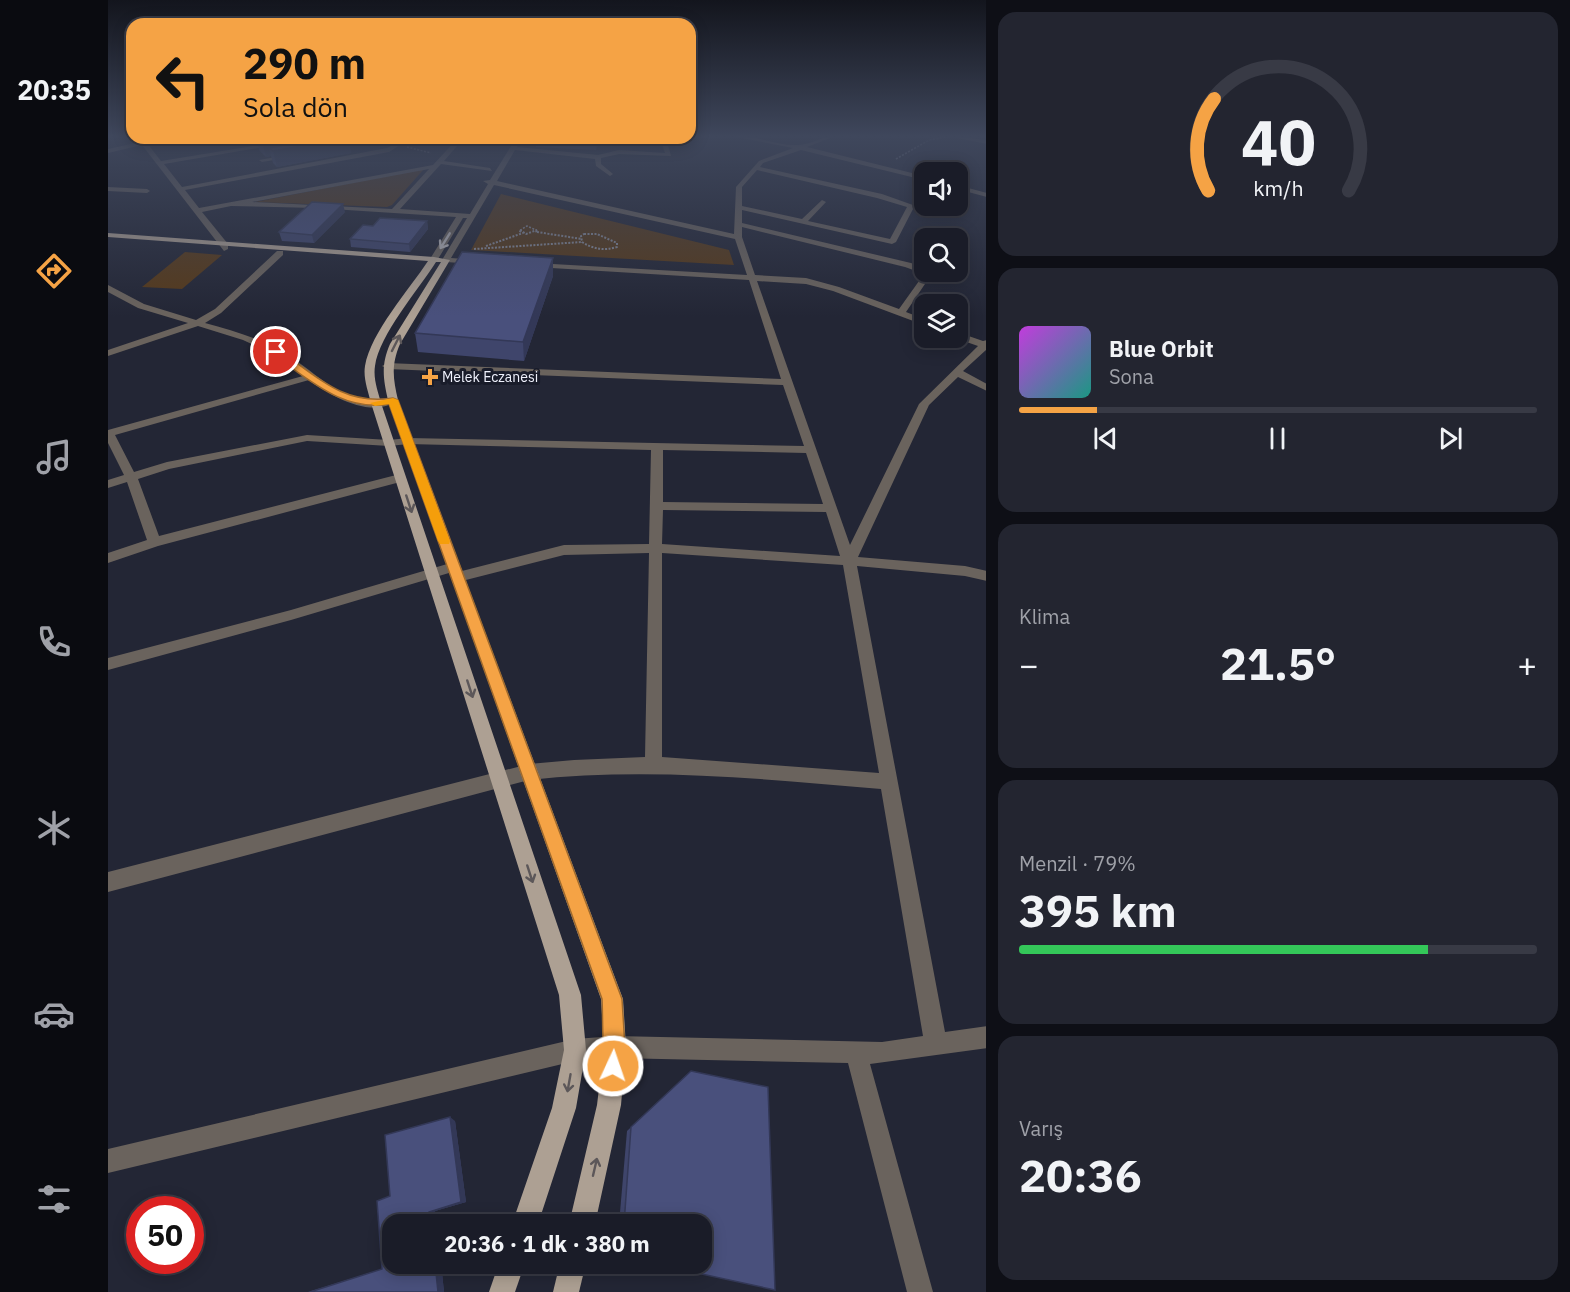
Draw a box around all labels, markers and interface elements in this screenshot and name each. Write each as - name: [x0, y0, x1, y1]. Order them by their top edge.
- text: 290 m: [243, 36, 366, 91]
- icon: left: [144, 42, 222, 120]
- text: 20:35: [17, 72, 91, 107]
- text: Sola dön: [243, 89, 348, 124]
- text: 40: [1241, 101, 1315, 182]
- map controls: [914, 162, 968, 348]
- button: sound: [914, 162, 968, 216]
- text: km/h: [1253, 174, 1303, 202]
- button: search: [914, 228, 968, 282]
- one-way arrow: [439, 232, 451, 249]
- icon: directions: [33, 250, 75, 292]
- button: layers: [914, 294, 968, 348]
- pin: [250, 326, 301, 377]
- text: Blue Orbit: [1109, 334, 1214, 363]
- icon: arrive: [259, 335, 292, 368]
- one-way arrow: [391, 335, 402, 353]
- text: Sona: [1109, 363, 1154, 390]
- place label: Melek Eczanesi: [442, 368, 538, 386]
- marker: Melek Eczanesi: [423, 370, 437, 384]
- icon: previous: [1089, 422, 1122, 455]
- icon: pause: [1261, 422, 1294, 455]
- icon: next: [1434, 422, 1467, 455]
- icon: music: [33, 436, 75, 478]
- one-way arrow: [404, 494, 415, 513]
- text: Klima: [1019, 603, 1070, 630]
- icon: phone: [33, 621, 75, 663]
- text: 21.5°: [1220, 634, 1336, 692]
- text: −: [1019, 643, 1039, 686]
- text: +: [1517, 643, 1537, 686]
- one-way arrow: [465, 679, 476, 698]
- icon: climate: [33, 807, 75, 849]
- text: Menzil · 79%: [1019, 850, 1136, 877]
- one-way arrow: [526, 864, 537, 883]
- text: 395 km: [1019, 881, 1177, 939]
- icon: car: [33, 993, 75, 1035]
- position arrow: [581, 1034, 645, 1098]
- one-way arrow: [563, 1073, 574, 1092]
- text: Varış: [1019, 1115, 1063, 1142]
- text: 20:36: [1019, 1146, 1142, 1204]
- one-way arrow: [589, 1158, 601, 1177]
- icon: filters: [33, 1178, 75, 1220]
- speed limit sign: 50: [126, 1196, 204, 1274]
- text: 20:36 · 1 dk · 380 m: [444, 1229, 650, 1258]

